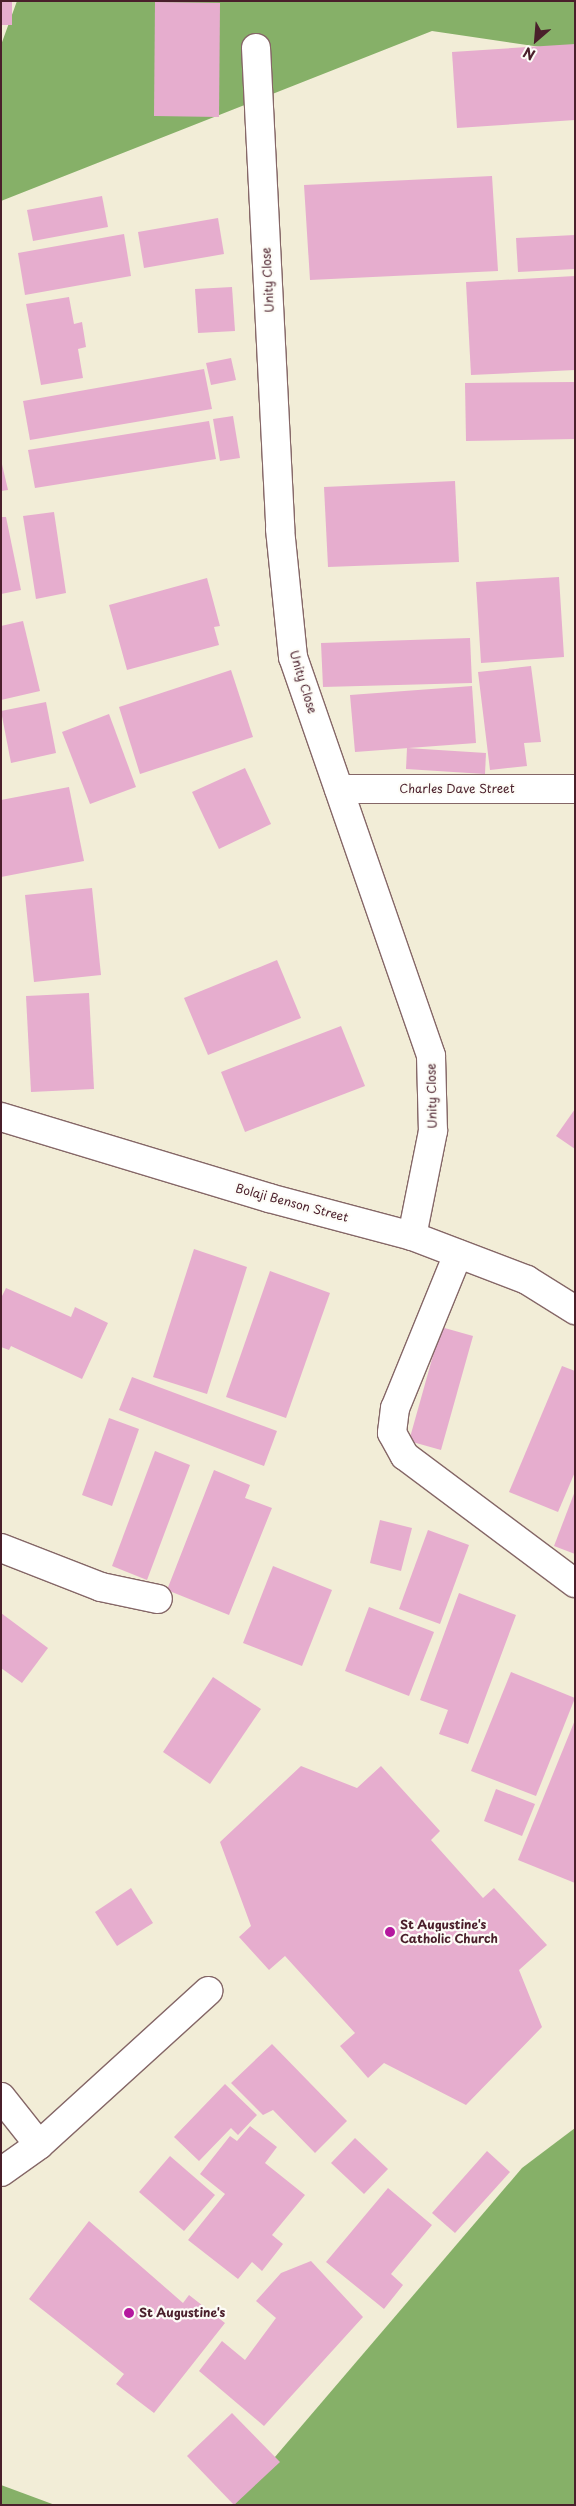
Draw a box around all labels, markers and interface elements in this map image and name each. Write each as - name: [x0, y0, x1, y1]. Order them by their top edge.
- north arrow: [511, 15, 561, 65]
- text: N: [519, 42, 539, 66]
- street label: Unity Close: [259, 246, 277, 314]
- street label: Unity Close: [286, 648, 320, 716]
- street label: Charles Dave Street: [399, 782, 515, 796]
- street label: Unity Close: [424, 1063, 440, 1129]
- street label: Bolaji Benson Street: [234, 1181, 350, 1225]
- place label: St Augustine's Catholic Church: [400, 1918, 499, 1946]
- marker: St Augustine's Catholic Church: [384, 1926, 396, 1938]
- place label: St Augustine's: [139, 2306, 225, 2320]
- marker: St Augustine's: [123, 2307, 135, 2319]

